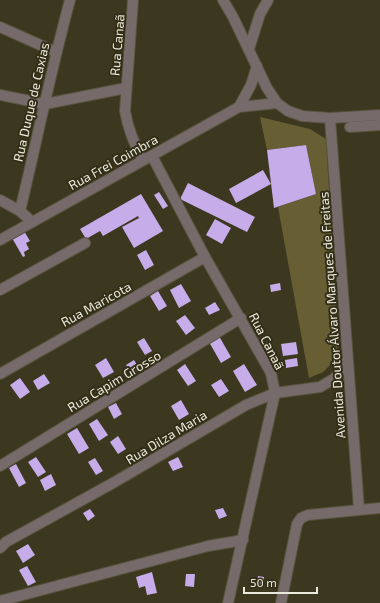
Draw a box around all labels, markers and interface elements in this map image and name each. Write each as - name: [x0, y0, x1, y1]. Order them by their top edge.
- street label: Rua Canaã: [106, 13, 128, 77]
- street label: Rua Duque de Caxias: [9, 41, 53, 163]
- street label: Rua Frei Coimbra: [66, 131, 160, 193]
- street label: Avenida Doutor Álvaro Marques de Freitas: [314, 191, 349, 439]
- street label: Rua Maricota: [58, 278, 134, 330]
- street label: Rua Canaã: [246, 310, 288, 372]
- street label: Rua Capim Grosso: [64, 347, 164, 415]
- street label: Rua Dilza Maria: [122, 406, 210, 468]
- scale bar: [244, 569, 317, 595]
- text: 50 m: [250, 575, 277, 589]

